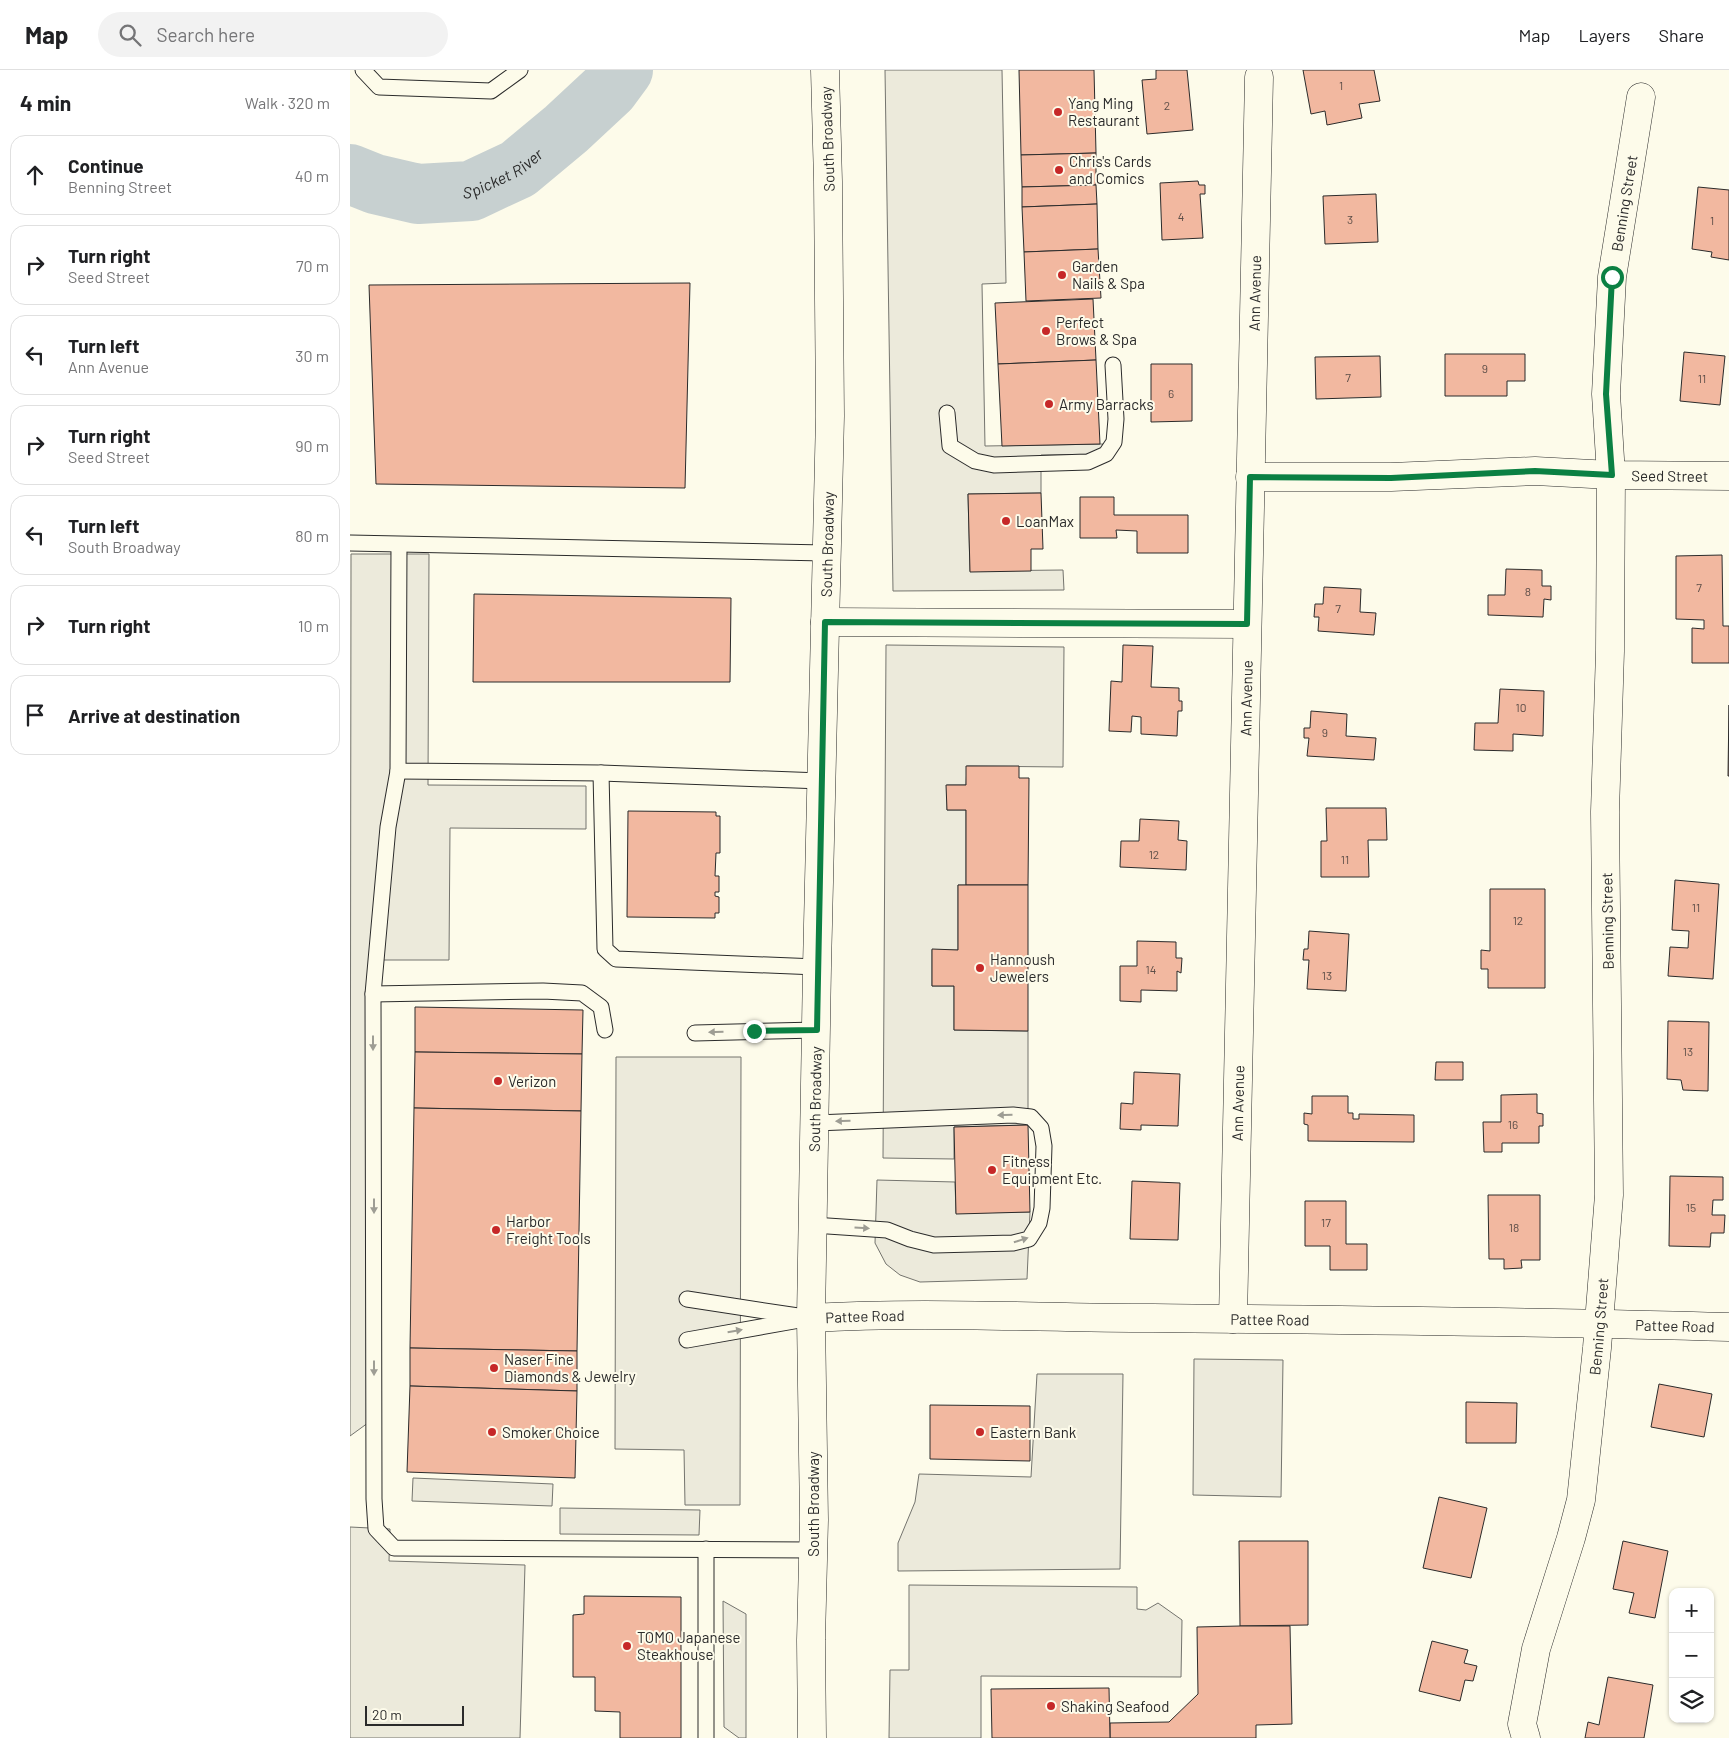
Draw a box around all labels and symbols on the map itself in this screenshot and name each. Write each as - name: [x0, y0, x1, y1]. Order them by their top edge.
- house number: 1: [1339, 78, 1343, 92]
- street label: South Broadway: [816, 86, 838, 192]
- place label: Yang Ming Restaurant: [1068, 94, 1140, 129]
- house number: 2: [1164, 98, 1170, 112]
- marker: Yang Ming Restaurant: [1052, 106, 1064, 118]
- water label: Spicket River: [462, 143, 547, 201]
- place label: Chris's Cards and Comics: [1069, 152, 1152, 187]
- street label: Benning Street: [1607, 154, 1641, 253]
- marker: Chris's Cards and Comics: [1053, 164, 1065, 176]
- house number: 4: [1178, 209, 1184, 223]
- house number: 3: [1347, 212, 1353, 226]
- house number: 1: [1710, 213, 1714, 227]
- street label: Ann Avenue: [1245, 255, 1264, 331]
- place label: Garden Nails & Spa: [1072, 257, 1145, 292]
- route start: [1601, 266, 1624, 289]
- marker: Garden Nails & Spa: [1056, 269, 1068, 281]
- place label: Perfect Brows & Spa: [1056, 313, 1137, 348]
- marker: Perfect Brows & Spa: [1040, 325, 1052, 337]
- house number: 9: [1482, 361, 1488, 375]
- house number: 7: [1345, 370, 1351, 384]
- house number: 11: [1698, 371, 1706, 385]
- house number: 6: [1168, 386, 1174, 400]
- place label: Army Barracks: [1059, 395, 1154, 413]
- marker: Army Barracks: [1043, 398, 1055, 410]
- street label: Seed Street: [1631, 466, 1708, 485]
- street label: South Broadway: [817, 491, 837, 597]
- place label: LoanMax: [1016, 512, 1074, 530]
- marker: LoanMax: [1000, 515, 1012, 527]
- house number: 7: [1696, 580, 1702, 594]
- house number: 8: [1525, 584, 1531, 598]
- house number: 7: [1335, 601, 1341, 615]
- street label: Ann Avenue: [1236, 660, 1256, 736]
- house number: 10: [1516, 700, 1526, 714]
- house number: 9: [1322, 725, 1328, 739]
- house number: 12: [1149, 847, 1159, 861]
- house number: 11: [1341, 852, 1349, 866]
- street label: Benning Street: [1597, 872, 1617, 970]
- house number: 11: [1692, 900, 1700, 914]
- house number: 12: [1513, 913, 1523, 927]
- place label: Hannoush Jewelers: [990, 950, 1055, 985]
- marker: Hannoush Jewelers: [974, 962, 986, 974]
- house number: 14: [1146, 962, 1156, 976]
- house number: 13: [1322, 968, 1332, 982]
- route end: [743, 1020, 766, 1043]
- one-way arrow: [707, 1028, 723, 1036]
- one-way arrow: [369, 1035, 377, 1051]
- house number: 13: [1683, 1044, 1693, 1058]
- street label: South Broadway: [805, 1046, 825, 1152]
- street label: Ann Avenue: [1228, 1065, 1247, 1141]
- place label: Verizon: [508, 1072, 556, 1090]
- marker: Verizon: [492, 1075, 504, 1087]
- one-way arrow: [997, 1111, 1013, 1119]
- house number: 16: [1508, 1117, 1518, 1131]
- one-way arrow: [835, 1118, 851, 1126]
- place label: Fitness Equipment Etc.: [1002, 1152, 1102, 1187]
- marker: Fitness Equipment Etc.: [986, 1164, 998, 1176]
- one-way arrow: [370, 1198, 378, 1214]
- house number: 15: [1686, 1200, 1696, 1214]
- place label: Harbor Freight Tools: [506, 1212, 591, 1247]
- house number: 17: [1321, 1215, 1331, 1229]
- house number: 18: [1509, 1220, 1519, 1234]
- marker: Harbor Freight Tools: [490, 1224, 502, 1236]
- one-way arrow: [854, 1225, 870, 1233]
- one-way arrow: [1014, 1236, 1029, 1244]
- street label: Benning Street: [1585, 1277, 1611, 1376]
- street label: Pattee Road: [825, 1306, 905, 1326]
- street label: Pattee Road: [1230, 1310, 1310, 1329]
- street label: Pattee Road: [1635, 1315, 1715, 1336]
- one-way arrow: [727, 1327, 743, 1335]
- place label: Naser Fine Diamonds & Jewelry: [504, 1350, 636, 1385]
- one-way arrow: [370, 1360, 378, 1376]
- marker: Naser Fine Diamonds & Jewelry: [488, 1362, 500, 1374]
- place label: Smoker Choice: [502, 1423, 600, 1441]
- place label: Eastern Bank: [990, 1423, 1077, 1441]
- marker: Smoker Choice: [486, 1426, 498, 1438]
- marker: Eastern Bank: [974, 1426, 986, 1438]
- street label: South Broadway: [804, 1451, 822, 1557]
- place label: TOMO Japanese Steakhouse: [637, 1628, 741, 1663]
- marker: TOMO Japanese Steakhouse: [621, 1640, 633, 1652]
- place label: Shaking Seafood: [1061, 1697, 1169, 1715]
- marker: Shaking Seafood: [1045, 1700, 1057, 1712]
- scale bar: [365, 1703, 464, 1726]

